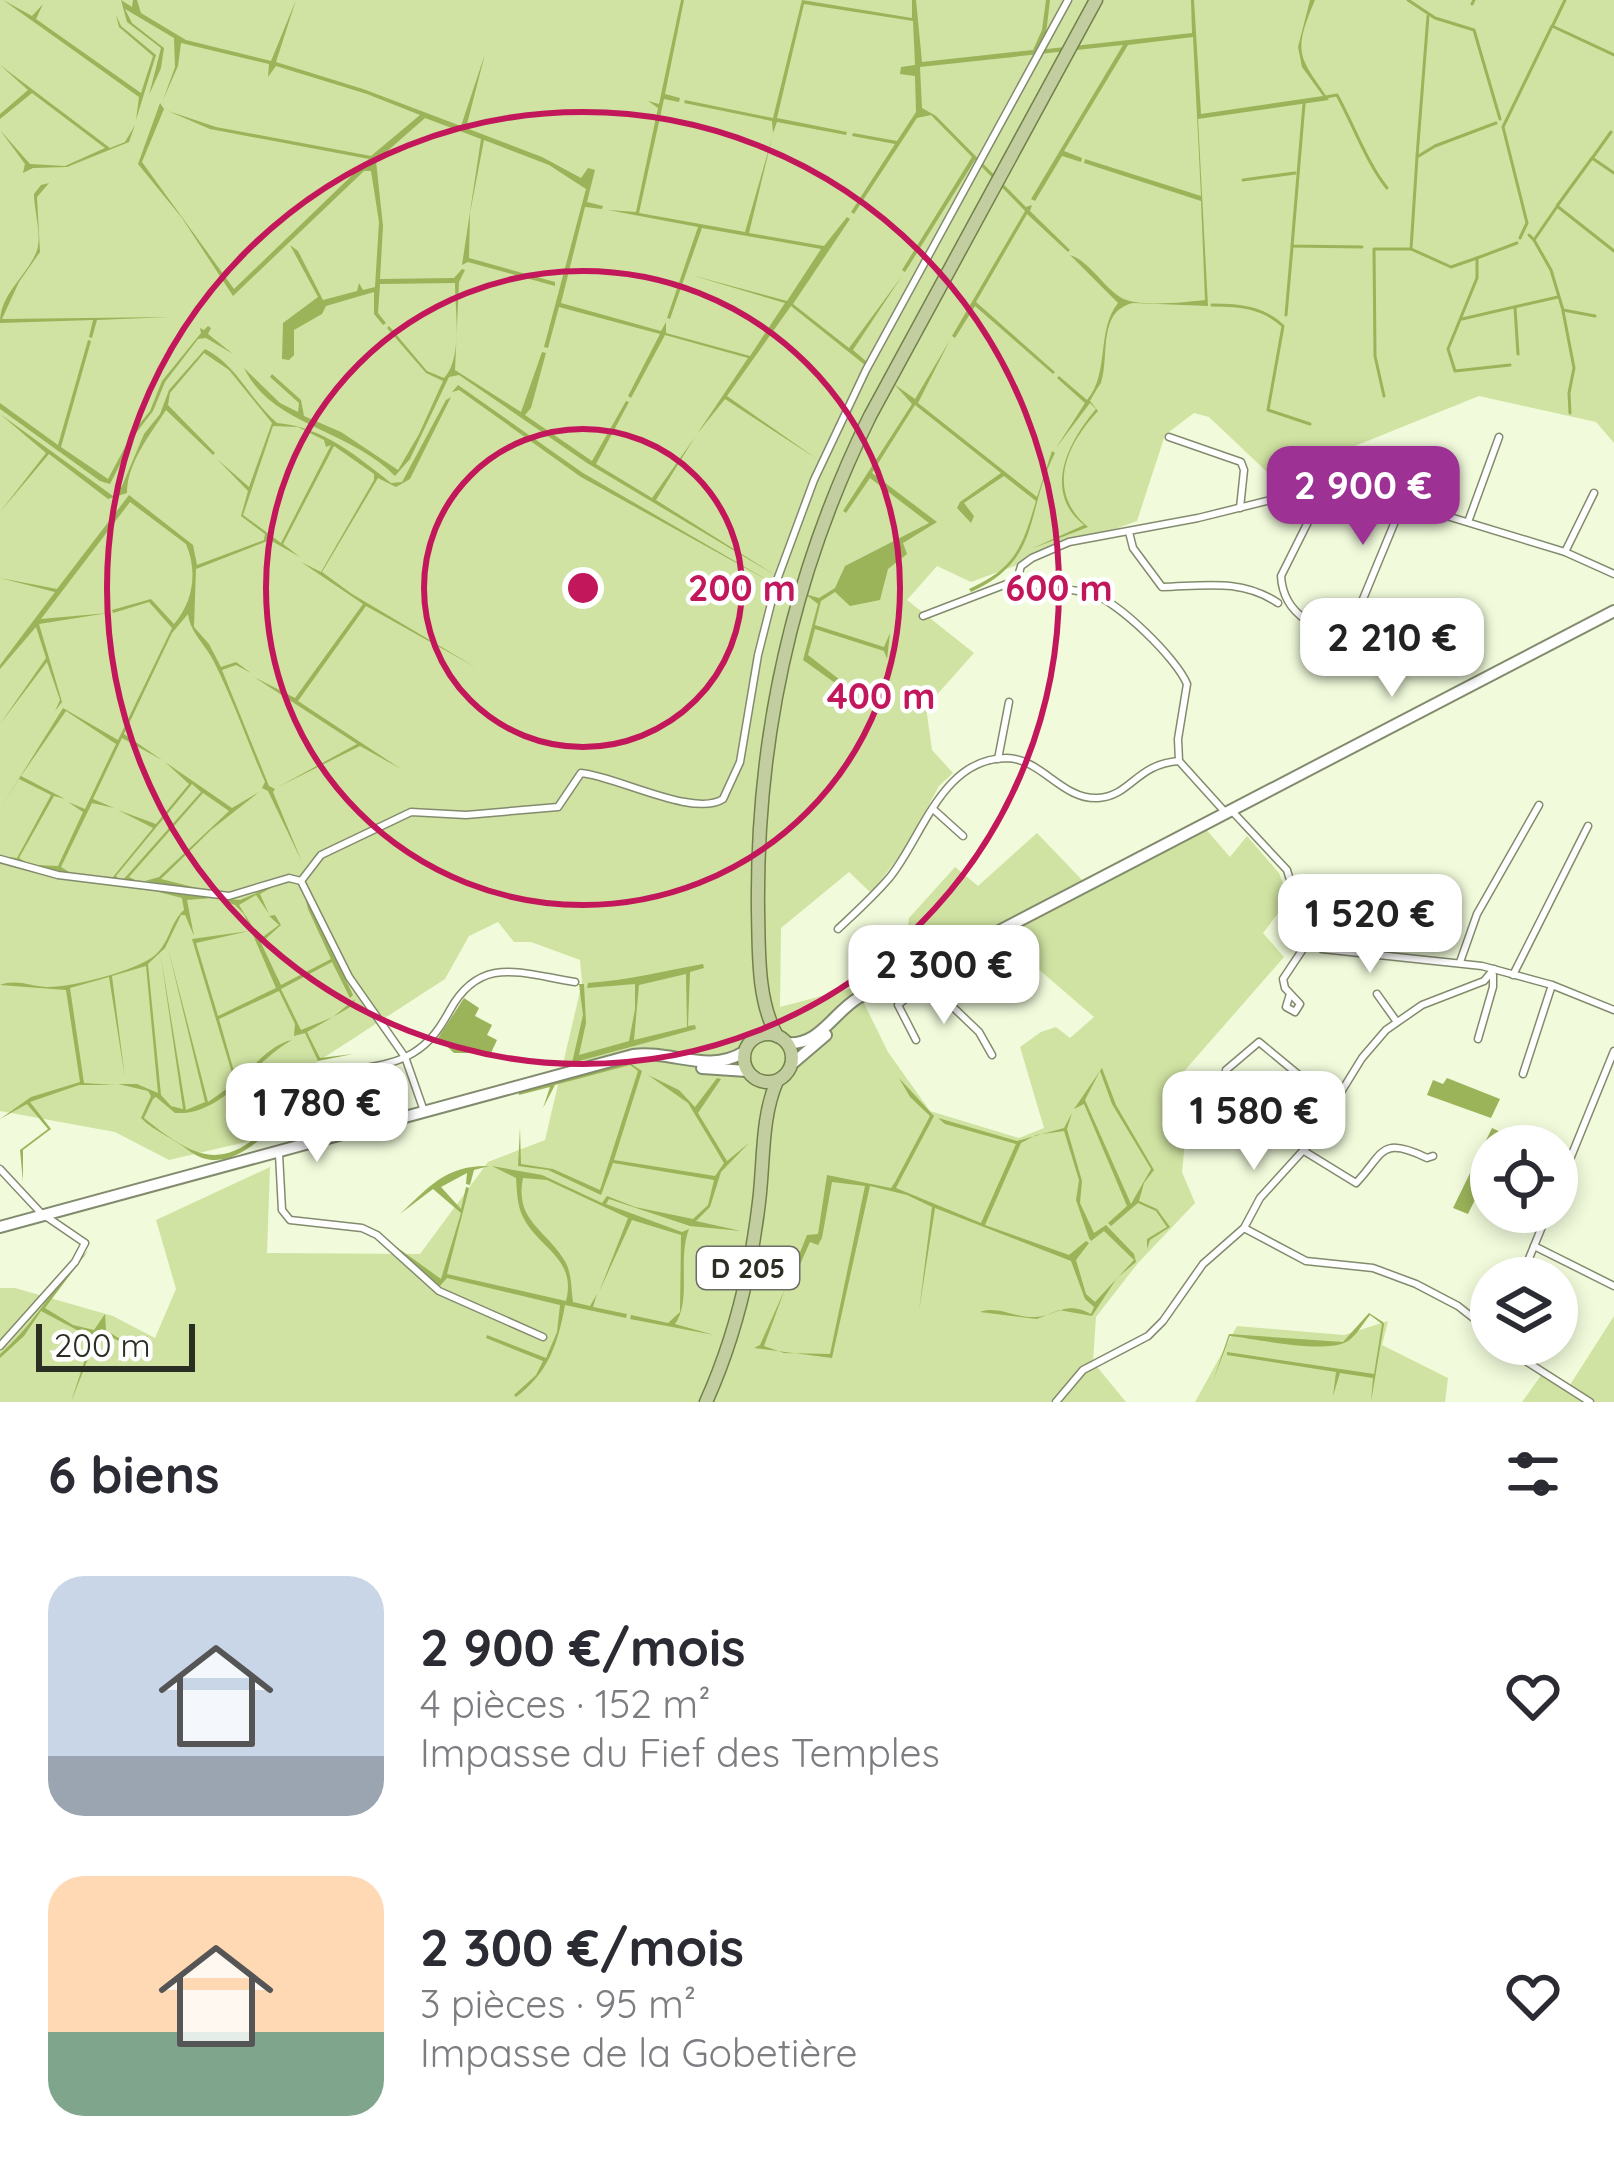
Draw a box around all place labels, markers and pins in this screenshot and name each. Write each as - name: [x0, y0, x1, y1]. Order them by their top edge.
- pin: 2 900 €: [1252, 446, 1474, 548]
- centre of rings: [562, 567, 604, 609]
- pin: 2 210 €: [1281, 598, 1503, 700]
- pin: 1 520 €: [1259, 874, 1481, 976]
- pin: 2 300 €: [833, 925, 1055, 1027]
- pin: 1 780 €: [206, 1063, 428, 1165]
- pin: 1 580 €: [1143, 1071, 1365, 1173]

